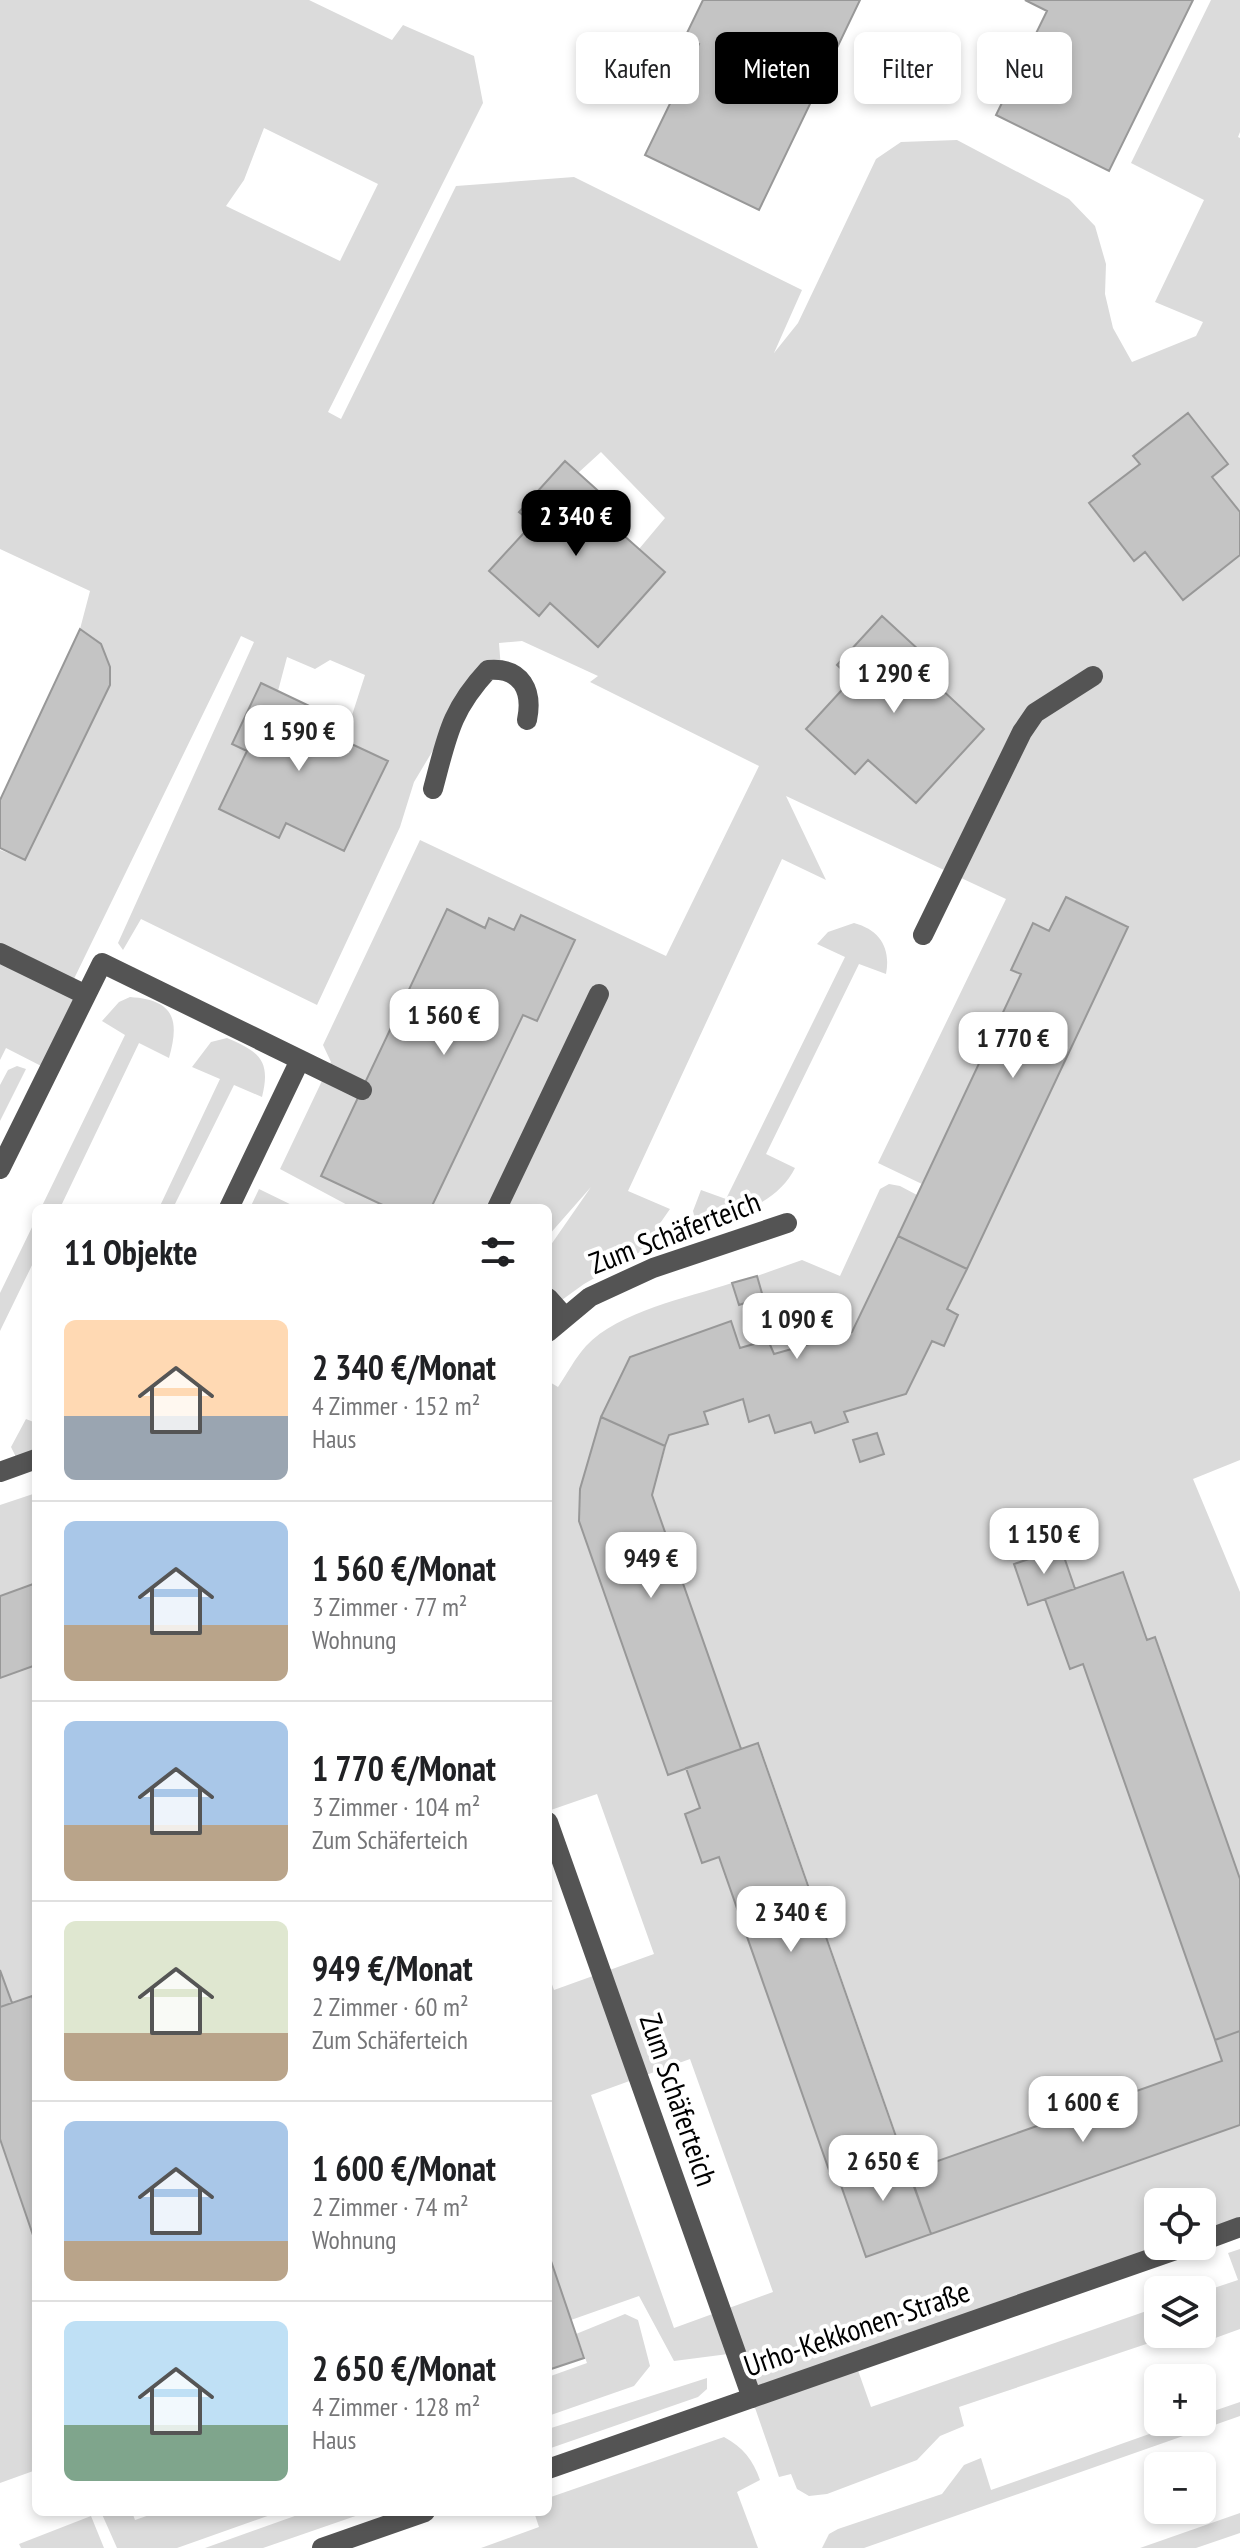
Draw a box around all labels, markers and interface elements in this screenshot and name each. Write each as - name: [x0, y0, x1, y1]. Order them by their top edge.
- chip: Kaufen: [576, 32, 699, 104]
- chip: Mieten: [715, 32, 838, 104]
- chip: Filter: [854, 32, 961, 104]
- chip: Neu: [977, 32, 1072, 104]
- pin: 2 340 €: [502, 490, 650, 558]
- text: 2 340 €: [540, 499, 612, 532]
- pin: 1 290 €: [820, 647, 968, 715]
- text: 1 290 €: [858, 656, 930, 689]
- pin: 1 590 €: [225, 705, 373, 773]
- text: 1 590 €: [263, 714, 335, 747]
- pin: 1 560 €: [370, 989, 518, 1057]
- text: 1 560 €: [408, 998, 480, 1031]
- pin: 1 770 €: [939, 1012, 1087, 1080]
- text: 1 770 €: [977, 1021, 1049, 1054]
- street label: Zum Schäferteich: [583, 1181, 765, 1282]
- text: 11 Objekte: [64, 1230, 198, 1274]
- icon: filters: [476, 1230, 520, 1274]
- pin: 1 090 €: [723, 1293, 871, 1361]
- text: 1 090 €: [761, 1302, 833, 1335]
- text: 2 340 €/Monat: [312, 1345, 496, 1389]
- icon: home: [128, 1352, 224, 1448]
- text: 4 Zimmer · 152 m²: [312, 1389, 480, 1422]
- text: Haus: [312, 1422, 356, 1455]
- pin: 1 150 €: [970, 1508, 1118, 1576]
- text: 1 150 €: [1008, 1517, 1080, 1550]
- pin: 949 €: [595, 1532, 707, 1600]
- text: 949 €: [623, 1541, 679, 1574]
- text: 1 560 €/Monat: [312, 1546, 496, 1590]
- icon: home: [128, 1553, 224, 1649]
- text: 3 Zimmer · 77 m²: [312, 1590, 467, 1623]
- text: Wohnung: [312, 1623, 397, 1656]
- text: 1 770 €/Monat: [312, 1746, 496, 1790]
- icon: home: [128, 1753, 224, 1849]
- text: 3 Zimmer · 104 m²: [312, 1790, 480, 1823]
- text: Zum Schäferteich: [312, 1823, 468, 1856]
- pin: 2 340 €: [717, 1886, 865, 1954]
- text: 2 340 €: [755, 1895, 827, 1928]
- text: 949 €/Monat: [312, 1946, 473, 1990]
- icon: home: [128, 1953, 224, 2049]
- text: 2 Zimmer · 60 m²: [312, 1990, 469, 2023]
- street label: Zum Schäferteich: [632, 2008, 727, 2191]
- text: Zum Schäferteich: [312, 2023, 468, 2056]
- pin: 1 600 €: [1009, 2076, 1157, 2144]
- text: 1 600 €: [1047, 2085, 1119, 2118]
- pin: 2 650 €: [809, 2135, 957, 2203]
- text: 2 650 €: [847, 2144, 919, 2177]
- text: 1 600 €/Monat: [312, 2146, 496, 2190]
- icon: home: [128, 2153, 224, 2249]
- map controls: [1144, 2188, 1216, 2524]
- button: locate: [1144, 2188, 1216, 2260]
- text: 2 Zimmer · 74 m²: [312, 2190, 469, 2223]
- text: Wohnung: [312, 2223, 397, 2256]
- street label: Urho-Kekkonen-Straße: [738, 2271, 975, 2385]
- button: layers: [1144, 2276, 1216, 2348]
- text: 2 650 €/Monat: [312, 2346, 496, 2390]
- icon: home: [128, 2353, 224, 2449]
- button: +: [1144, 2364, 1216, 2436]
- text: 4 Zimmer · 128 m²: [312, 2390, 480, 2423]
- text: Haus: [312, 2423, 356, 2456]
- button: −: [1144, 2452, 1216, 2524]

